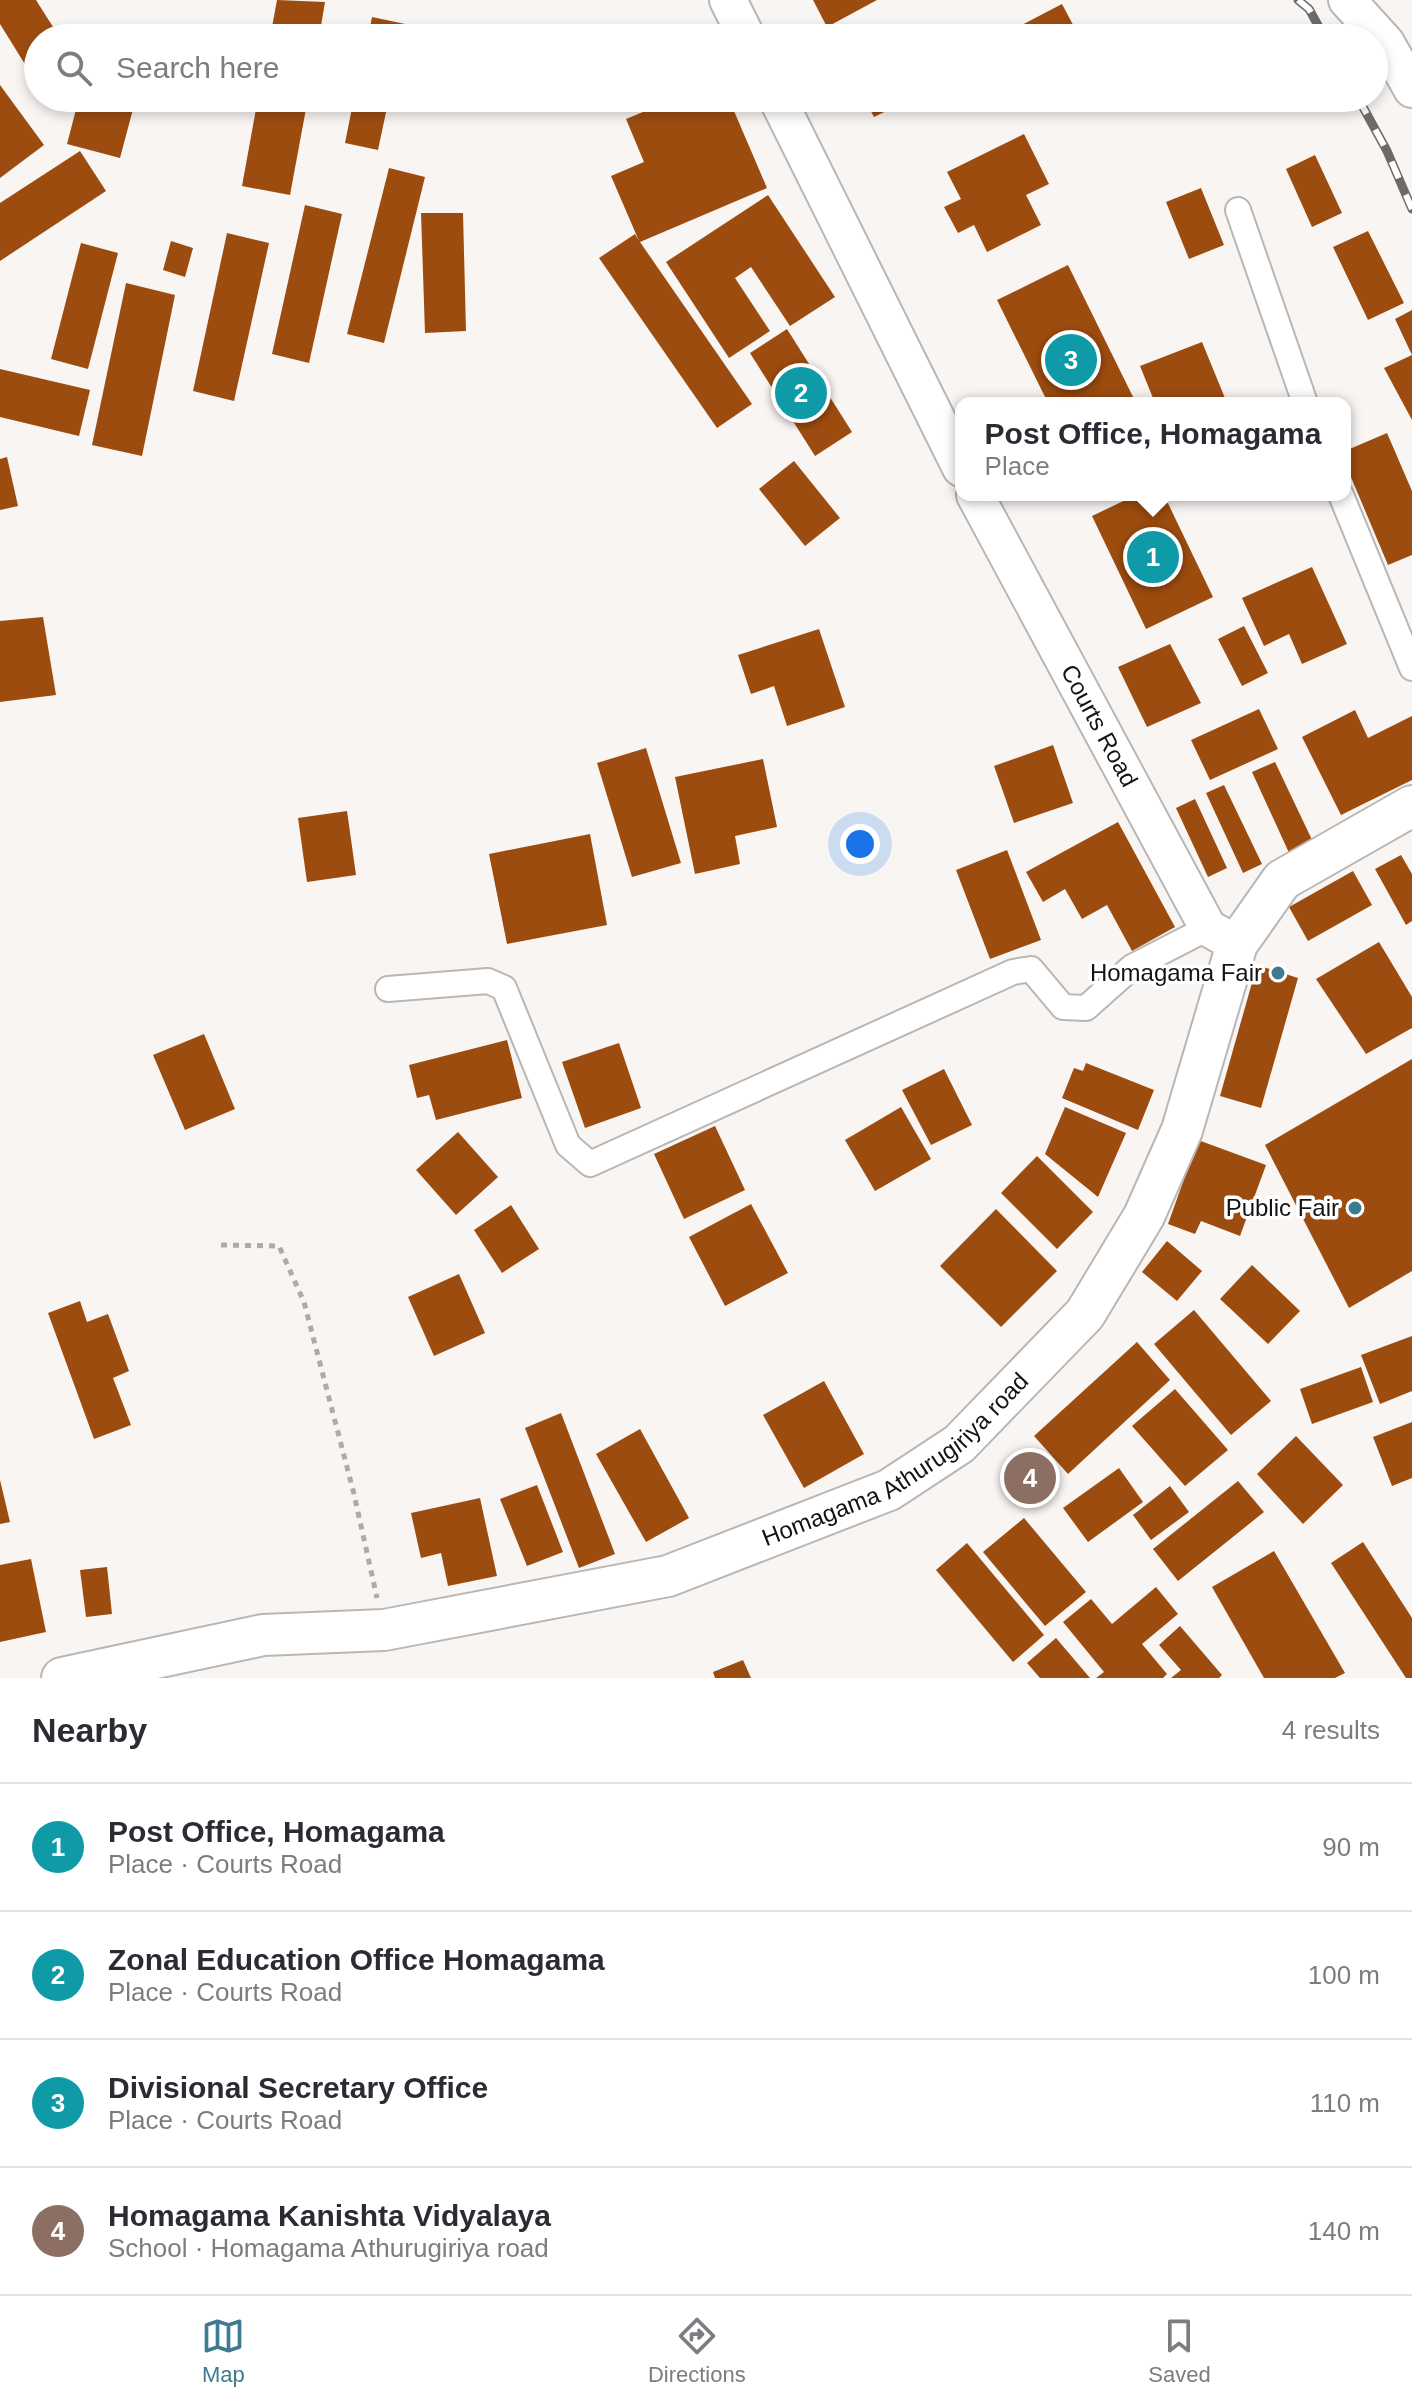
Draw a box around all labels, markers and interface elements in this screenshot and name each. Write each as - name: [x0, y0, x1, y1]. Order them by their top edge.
- search box: [24, 24, 1388, 112]
- icon: search: [52, 46, 96, 90]
- text: Search here: [116, 51, 279, 84]
- pin: 3: [1045, 330, 1097, 390]
- pin: 2: [775, 363, 827, 423]
- popup: [955, 397, 1351, 501]
- text: Post Office, Homagama: [985, 417, 1321, 450]
- text: Place: [985, 451, 1050, 481]
- pin: 1: [1127, 527, 1179, 587]
- street label: Courts Road: [1056, 660, 1143, 791]
- your location: [840, 824, 880, 864]
- place label: Homagama Fair: [1090, 959, 1262, 986]
- marker: Homagama Fair: [1269, 964, 1287, 982]
- place label: Public Fair: [1226, 1194, 1339, 1221]
- marker: Public Fair: [1346, 1199, 1364, 1217]
- street label: Homagama Athurugiriya road: [758, 1367, 1033, 1551]
- pin: 4: [1004, 1448, 1056, 1508]
- text: Nearby: [32, 1711, 147, 1749]
- text: 4 results: [1282, 1715, 1380, 1745]
- text: Post Office, Homagama: [108, 1815, 445, 1848]
- text: 1: [51, 1832, 65, 1862]
- text: 90 m: [1322, 1832, 1380, 1862]
- text: Place · Courts Road: [108, 1849, 342, 1879]
- text: Zonal Education Office Homagama: [108, 1943, 605, 1976]
- text: 2: [51, 1960, 65, 1990]
- text: 100 m: [1308, 1960, 1380, 1990]
- text: Place · Courts Road: [108, 1977, 342, 2007]
- text: Divisional Secretary Office: [108, 2071, 488, 2104]
- text: 3: [51, 2088, 65, 2118]
- text: 110 m: [1310, 2088, 1380, 2118]
- text: Place · Courts Road: [108, 2105, 342, 2135]
- text: Homagama Kanishta Vidyalaya: [108, 2199, 551, 2232]
- text: 4: [51, 2216, 65, 2246]
- text: 140 m: [1308, 2216, 1380, 2246]
- text: School · Homagama Athurugiriya road: [108, 2233, 549, 2263]
- tab: Map: [201, 2314, 245, 2388]
- tab: Directions: [648, 2314, 746, 2388]
- tab: Saved: [1148, 2314, 1211, 2388]

